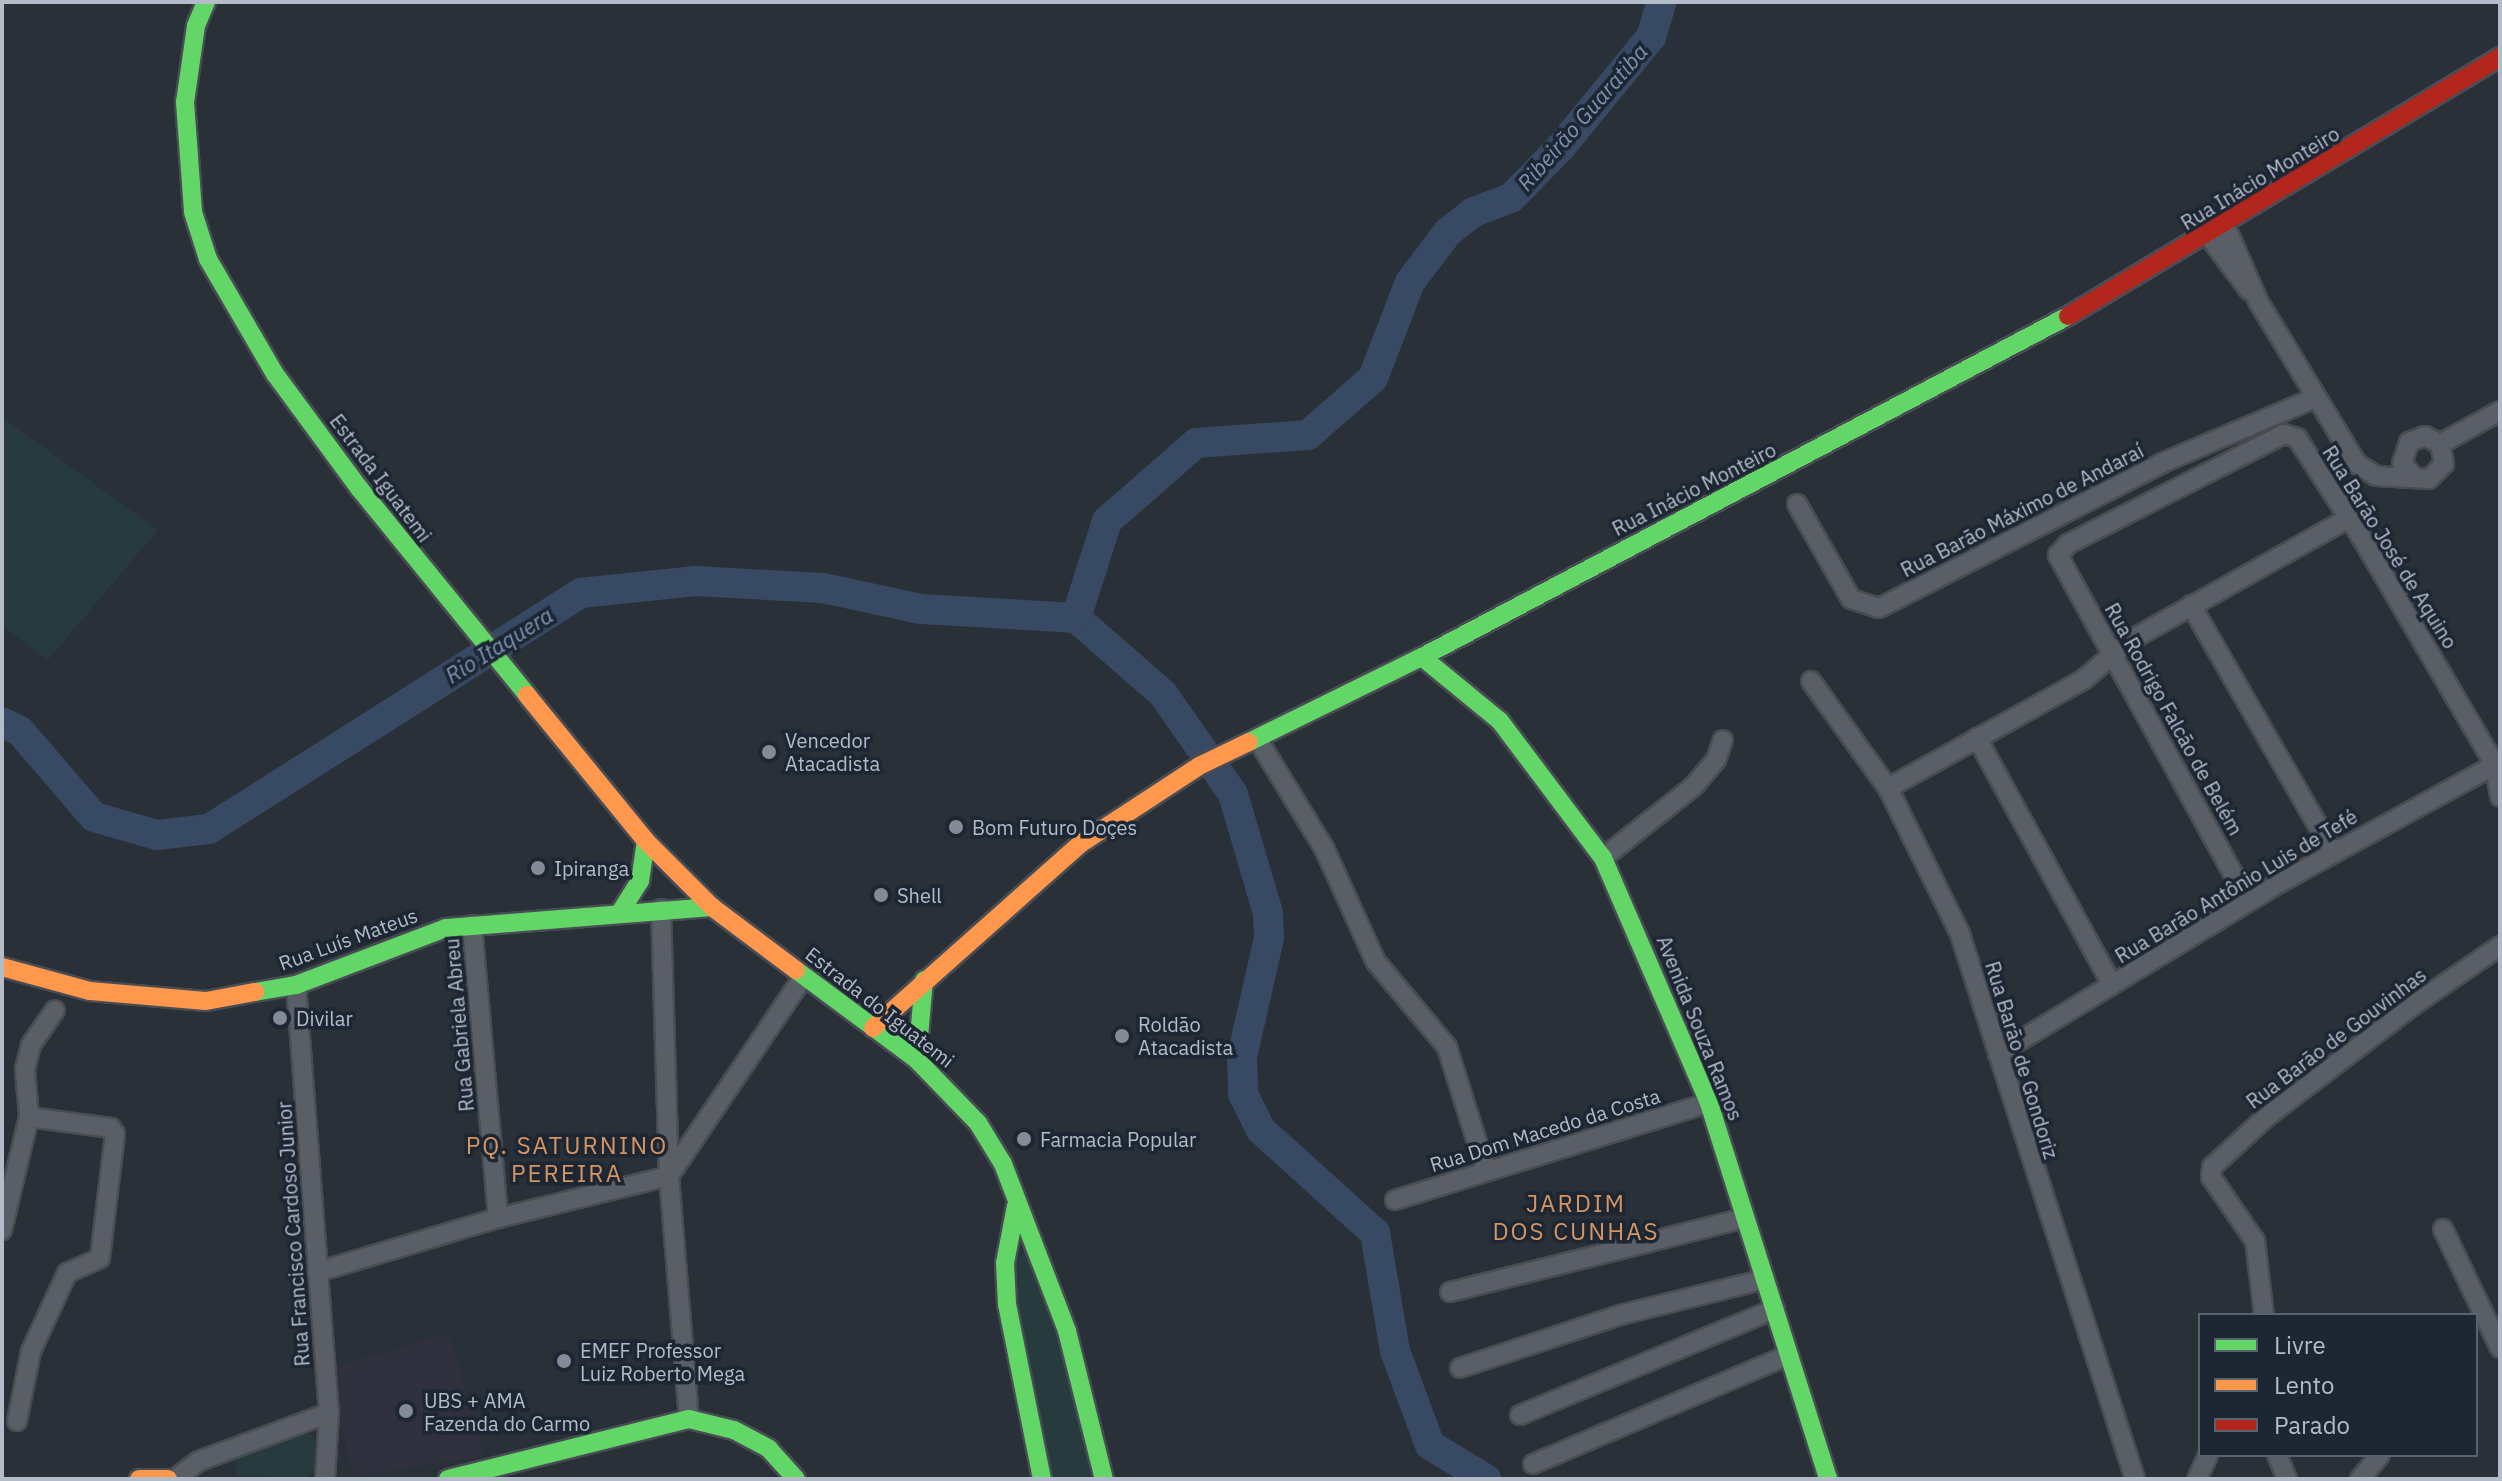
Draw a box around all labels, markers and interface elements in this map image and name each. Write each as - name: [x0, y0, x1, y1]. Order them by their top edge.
- water label: Ribeirão Guaratiba: [1511, 38, 1653, 196]
- street label: Rua Inácio Monteiro: [2176, 121, 2344, 235]
- street label: Estrada Iguatemi: [325, 409, 437, 547]
- street label: Rua Inácio Monteiro: [1608, 437, 1780, 541]
- street label: Rua Barão Máximo de Andaraí: [1897, 438, 2147, 582]
- street label: Rua Barão José de Aquino: [2318, 441, 2462, 653]
- street label: Rua Rodrigo Falcão de Belém: [2100, 599, 2248, 839]
- water label: Rio Itaquera: [440, 602, 558, 688]
- place label: Vencedor Atacadista: [785, 728, 880, 775]
- marker: Vencedor Atacadista: [760, 743, 778, 761]
- street label: Rua Barão Antônio Luis de Tefé: [2111, 804, 2361, 968]
- place label: Bom Futuro Doçes: [972, 815, 1137, 839]
- marker: Bom Futuro Doçes: [947, 818, 965, 836]
- place label: Ipiranga: [554, 856, 629, 880]
- marker: Ipiranga: [529, 859, 547, 877]
- place label: Shell: [897, 883, 942, 907]
- marker: Shell: [872, 886, 890, 904]
- street label: Rua Luís Mateus: [275, 903, 421, 975]
- street label: Avenida Souza Ramos: [1652, 932, 1748, 1124]
- street label: Rua Gabriela Abreu: [439, 937, 479, 1113]
- street label: Estrada do Iguatemi: [801, 942, 959, 1072]
- street label: Rua Barão de Gondoriz: [1981, 958, 2063, 1162]
- street label: Rua Barão de Gouvinhas: [2241, 963, 2431, 1113]
- place label: Divilar: [296, 1006, 353, 1030]
- marker: Divilar: [271, 1009, 289, 1027]
- place label: Roldão Atacadista: [1138, 1012, 1233, 1059]
- marker: Roldão Atacadista: [1113, 1027, 1131, 1045]
- street label: Rua Dom Macedo da Costa: [1427, 1083, 1663, 1177]
- street label: Rua Francisco Cardoso Junior: [272, 1101, 314, 1367]
- place label: Farmacia Popular: [1040, 1127, 1196, 1151]
- marker: Farmacia Popular: [1015, 1130, 1033, 1148]
- district label: PQ. SATURNINO PEREIRA: [466, 1132, 668, 1188]
- district label: JARDIM DOS CUNHAS: [1492, 1190, 1660, 1246]
- legend: [2198, 1313, 2478, 1457]
- text: Livre: [2274, 1329, 2326, 1361]
- place label: EMEF Professor Luiz Roberto Mega: [580, 1338, 745, 1385]
- marker: EMEF Professor Luiz Roberto Mega: [555, 1352, 573, 1370]
- text: Lento: [2274, 1369, 2334, 1401]
- place label: UBS + AMA Fazenda do Carmo: [424, 1388, 590, 1435]
- marker: UBS + AMA Fazenda do Carmo: [395, 1400, 417, 1422]
- text: Parado: [2274, 1409, 2350, 1441]

